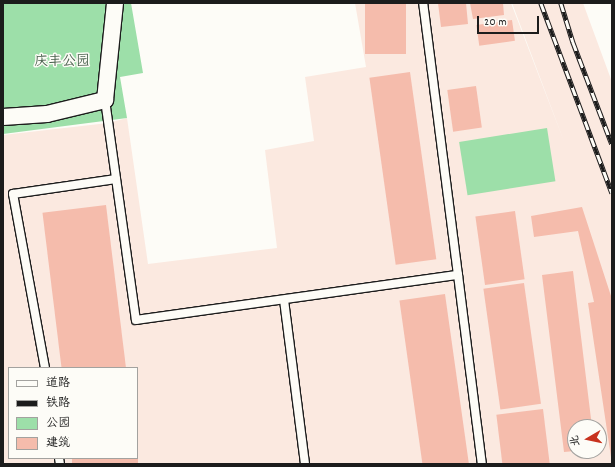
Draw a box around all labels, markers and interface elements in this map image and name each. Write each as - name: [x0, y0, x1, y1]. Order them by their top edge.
- scale bar: [479, 8, 541, 34]
- text: 20 m: [484, 14, 507, 31]
- park label: 庆丰公园: [34, 54, 90, 70]
- legend: [8, 367, 138, 459]
- text: 道路: [46, 375, 70, 392]
- text: 铁路: [46, 395, 70, 412]
- text: 公园: [46, 415, 70, 432]
- north arrow: [567, 419, 607, 459]
- text: 北: [567, 434, 585, 447]
- text: 建筑: [46, 435, 70, 452]

